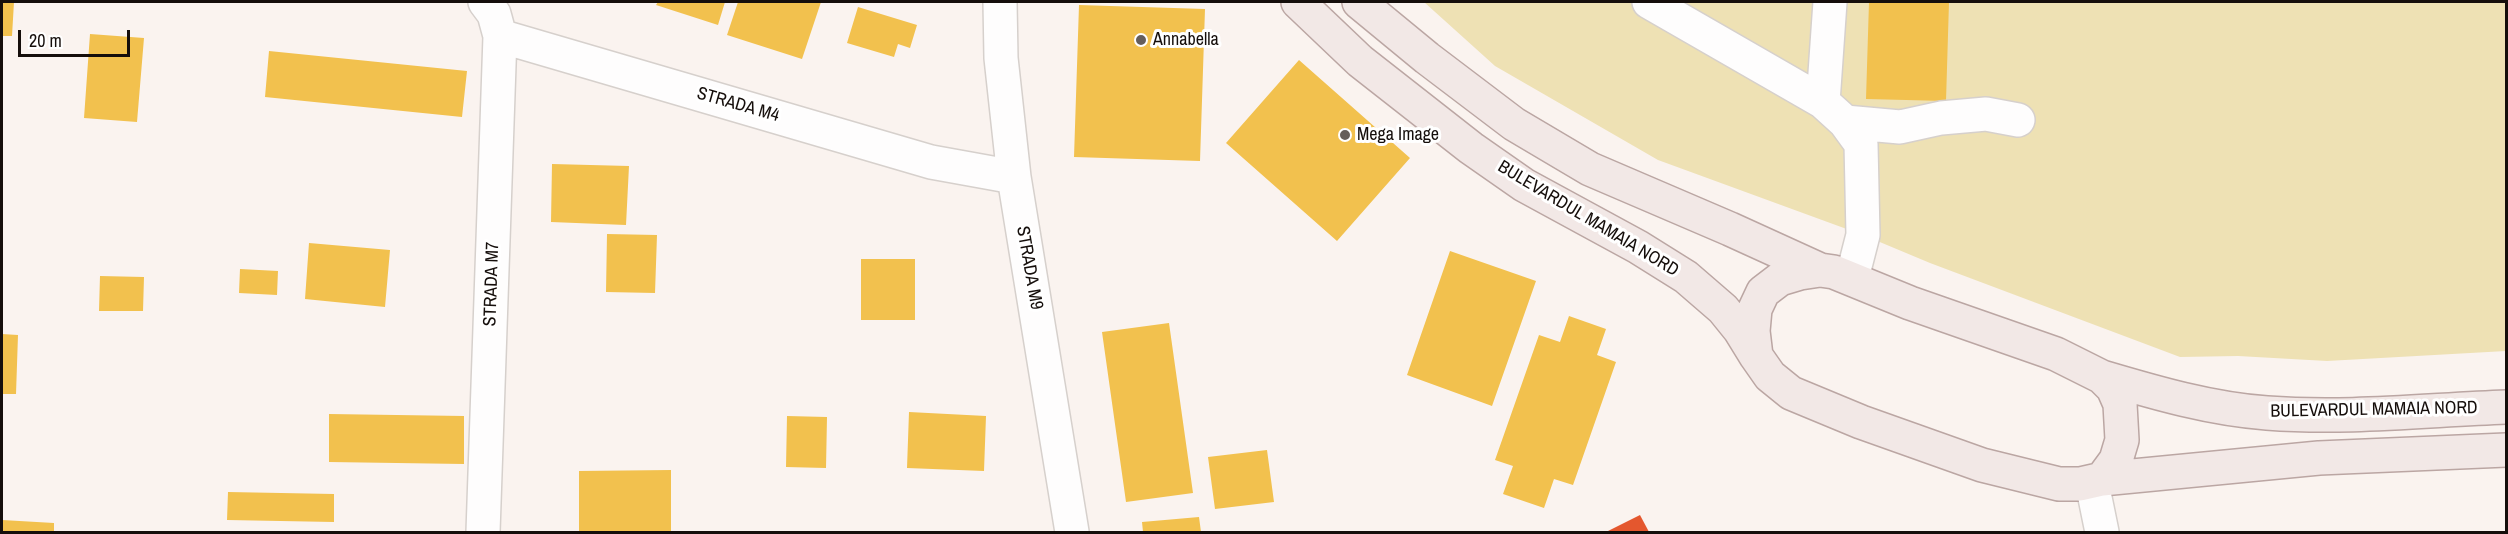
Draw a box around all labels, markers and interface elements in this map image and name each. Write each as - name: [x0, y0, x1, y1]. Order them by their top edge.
- scale bar: [21, 18, 134, 56]
- text: 20 m: [29, 28, 62, 53]
- place label: Annabella: [1153, 29, 1219, 51]
- marker: Annabella: [1134, 33, 1148, 47]
- street label: STRADA M4: [694, 83, 782, 127]
- place label: Mega Image: [1357, 124, 1439, 146]
- marker: Mega Image: [1338, 128, 1352, 142]
- street label: BULEVARDUL MAMAIA NORD: [1494, 156, 1682, 282]
- street label: STRADA M9: [1011, 225, 1047, 311]
- street label: STRADA M7: [480, 241, 504, 327]
- street label: BULEVARDUL MAMAIA NORD: [2270, 397, 2478, 423]

